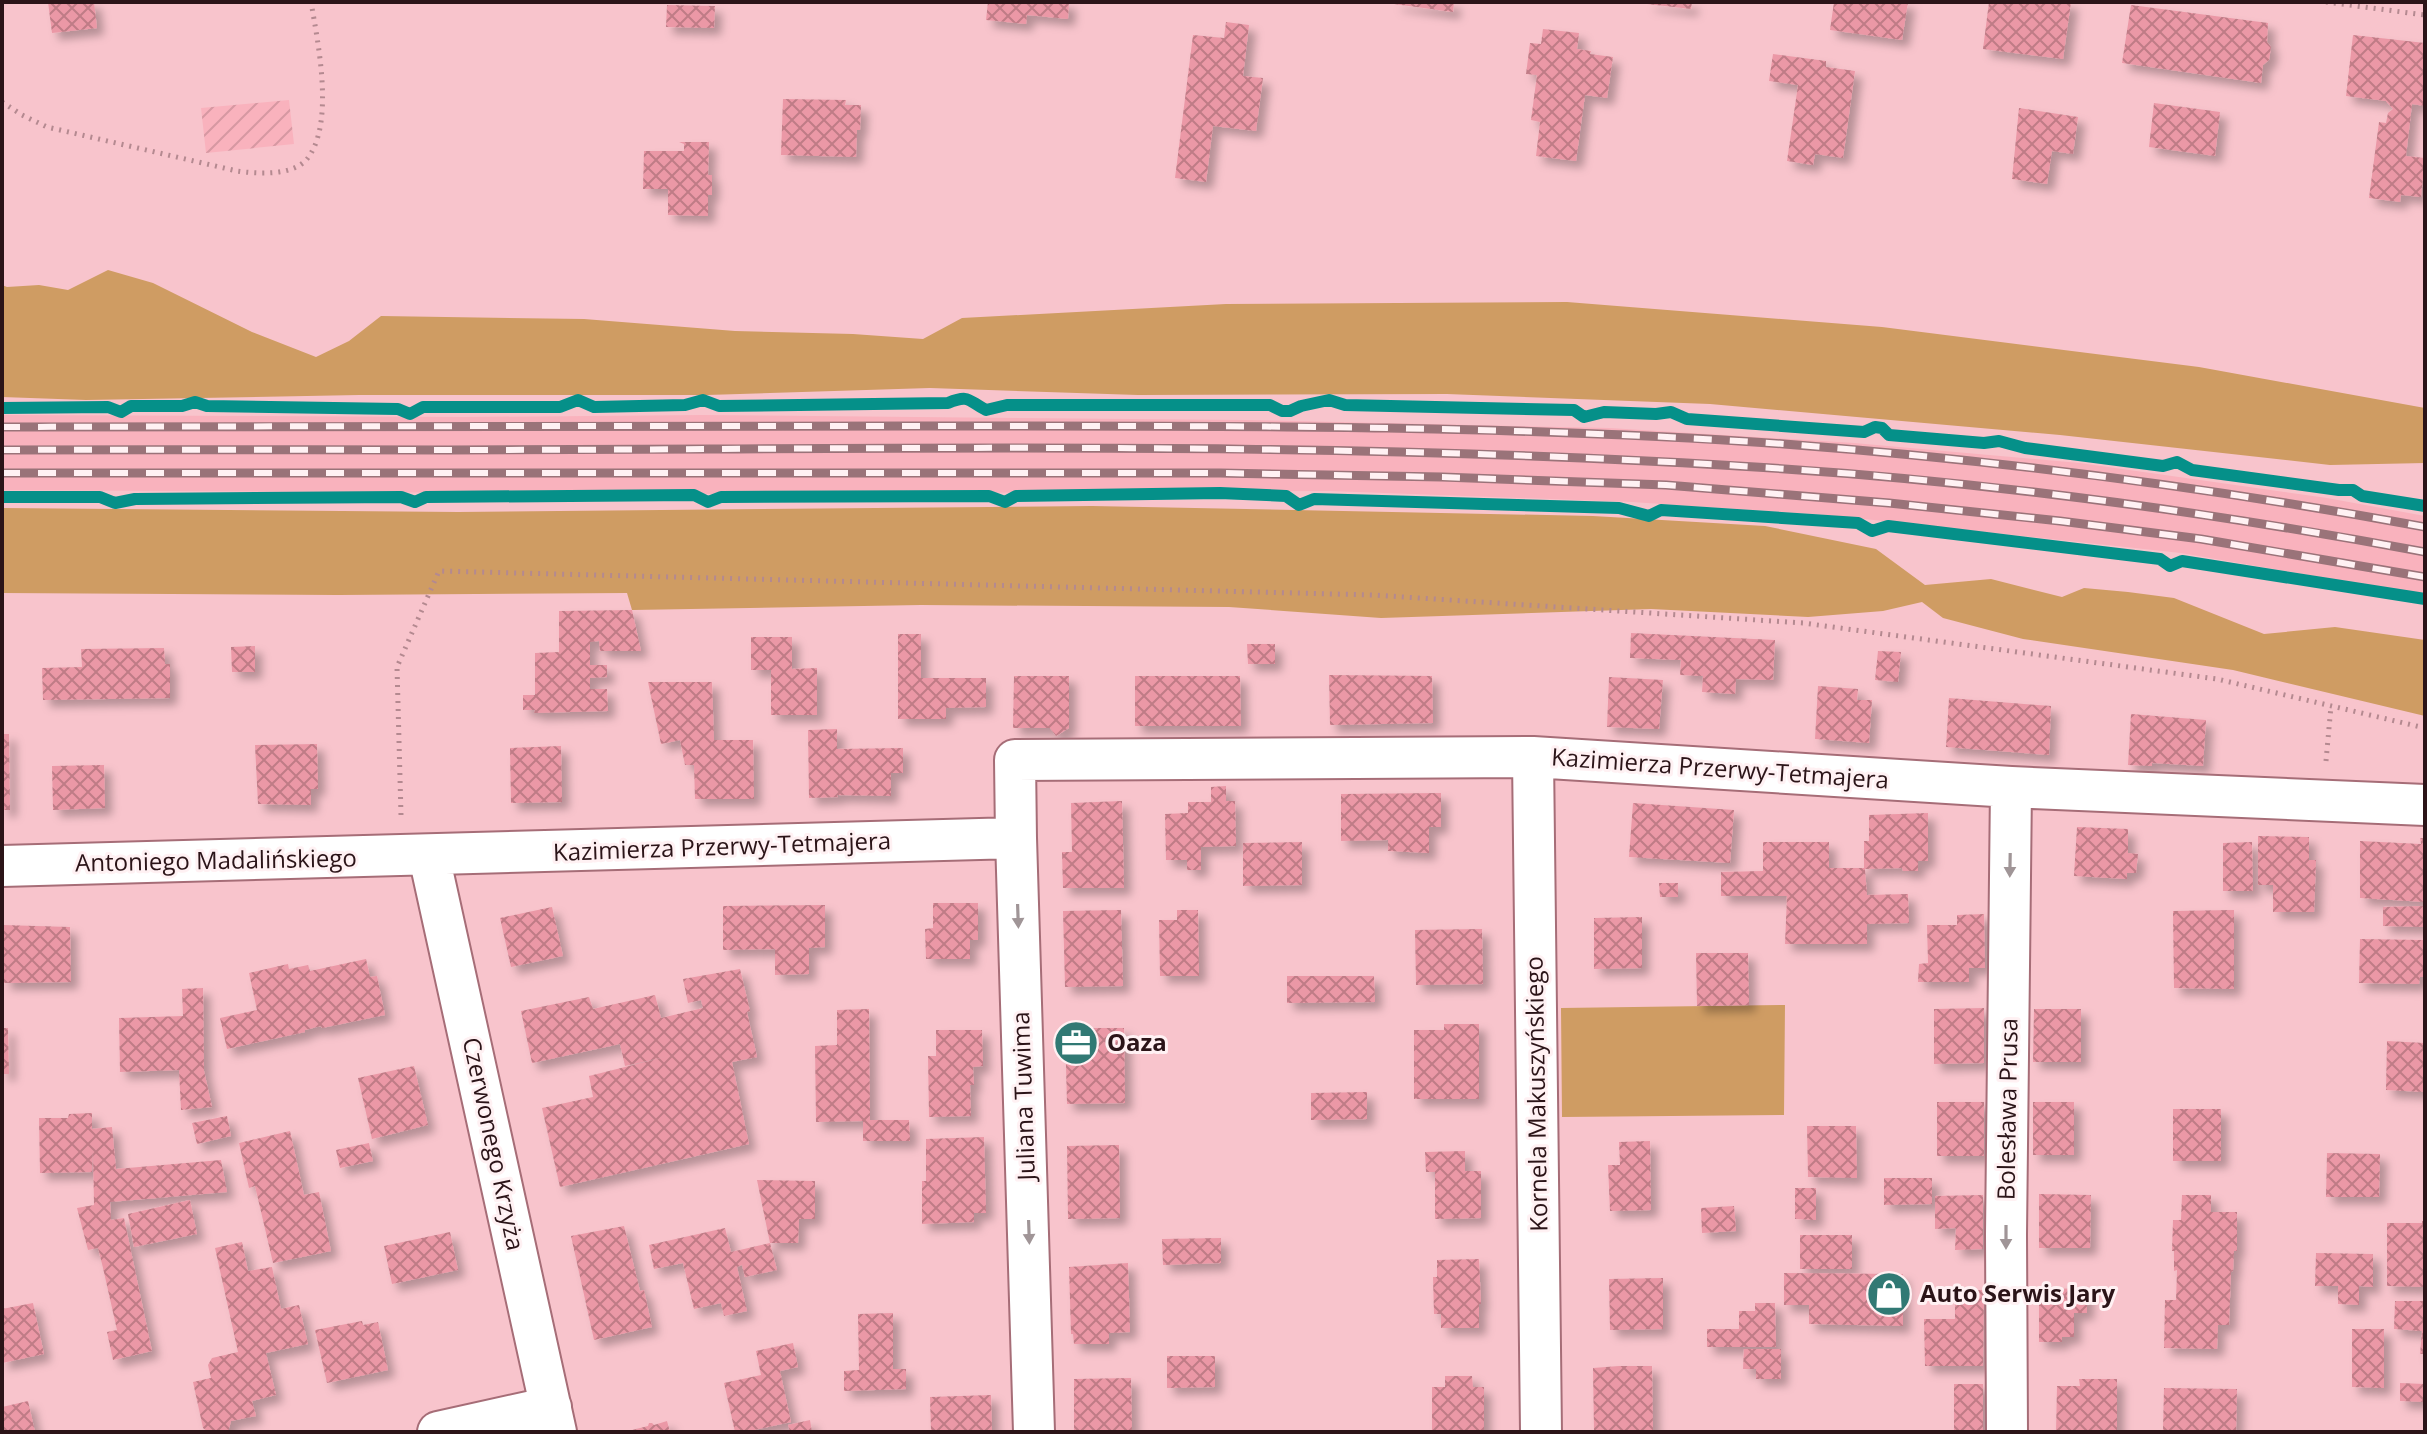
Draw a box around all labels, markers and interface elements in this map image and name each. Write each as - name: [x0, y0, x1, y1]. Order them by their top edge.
- street label: Kazimierza Przerwy-Tetmajera: [1550, 739, 1890, 796]
- street label: Kazimierza Przerwy-Tetmajera: [552, 823, 892, 868]
- street label: Antoniego Madalińskiego: [75, 841, 357, 878]
- one-way arrow: [2004, 853, 2016, 878]
- one-way arrow: [1012, 904, 1025, 929]
- street label: Kornela Makuszyńskiego: [1517, 956, 1554, 1232]
- street label: Juliana Tuwima: [1003, 1011, 1042, 1183]
- street label: Bolesława Prusa: [1988, 1018, 2025, 1200]
- office icon: Oaza: [1052, 1019, 1100, 1067]
- place label: Oaza: [1107, 1025, 1167, 1058]
- street label: Czerwonego Krzyża: [456, 1034, 533, 1253]
- one-way arrow: [1022, 1220, 1035, 1245]
- one-way arrow: [2000, 1225, 2013, 1250]
- shop icon: Auto Serwis Jary: [1865, 1270, 1913, 1318]
- place label: Auto Serwis Jary: [1920, 1276, 2116, 1309]

